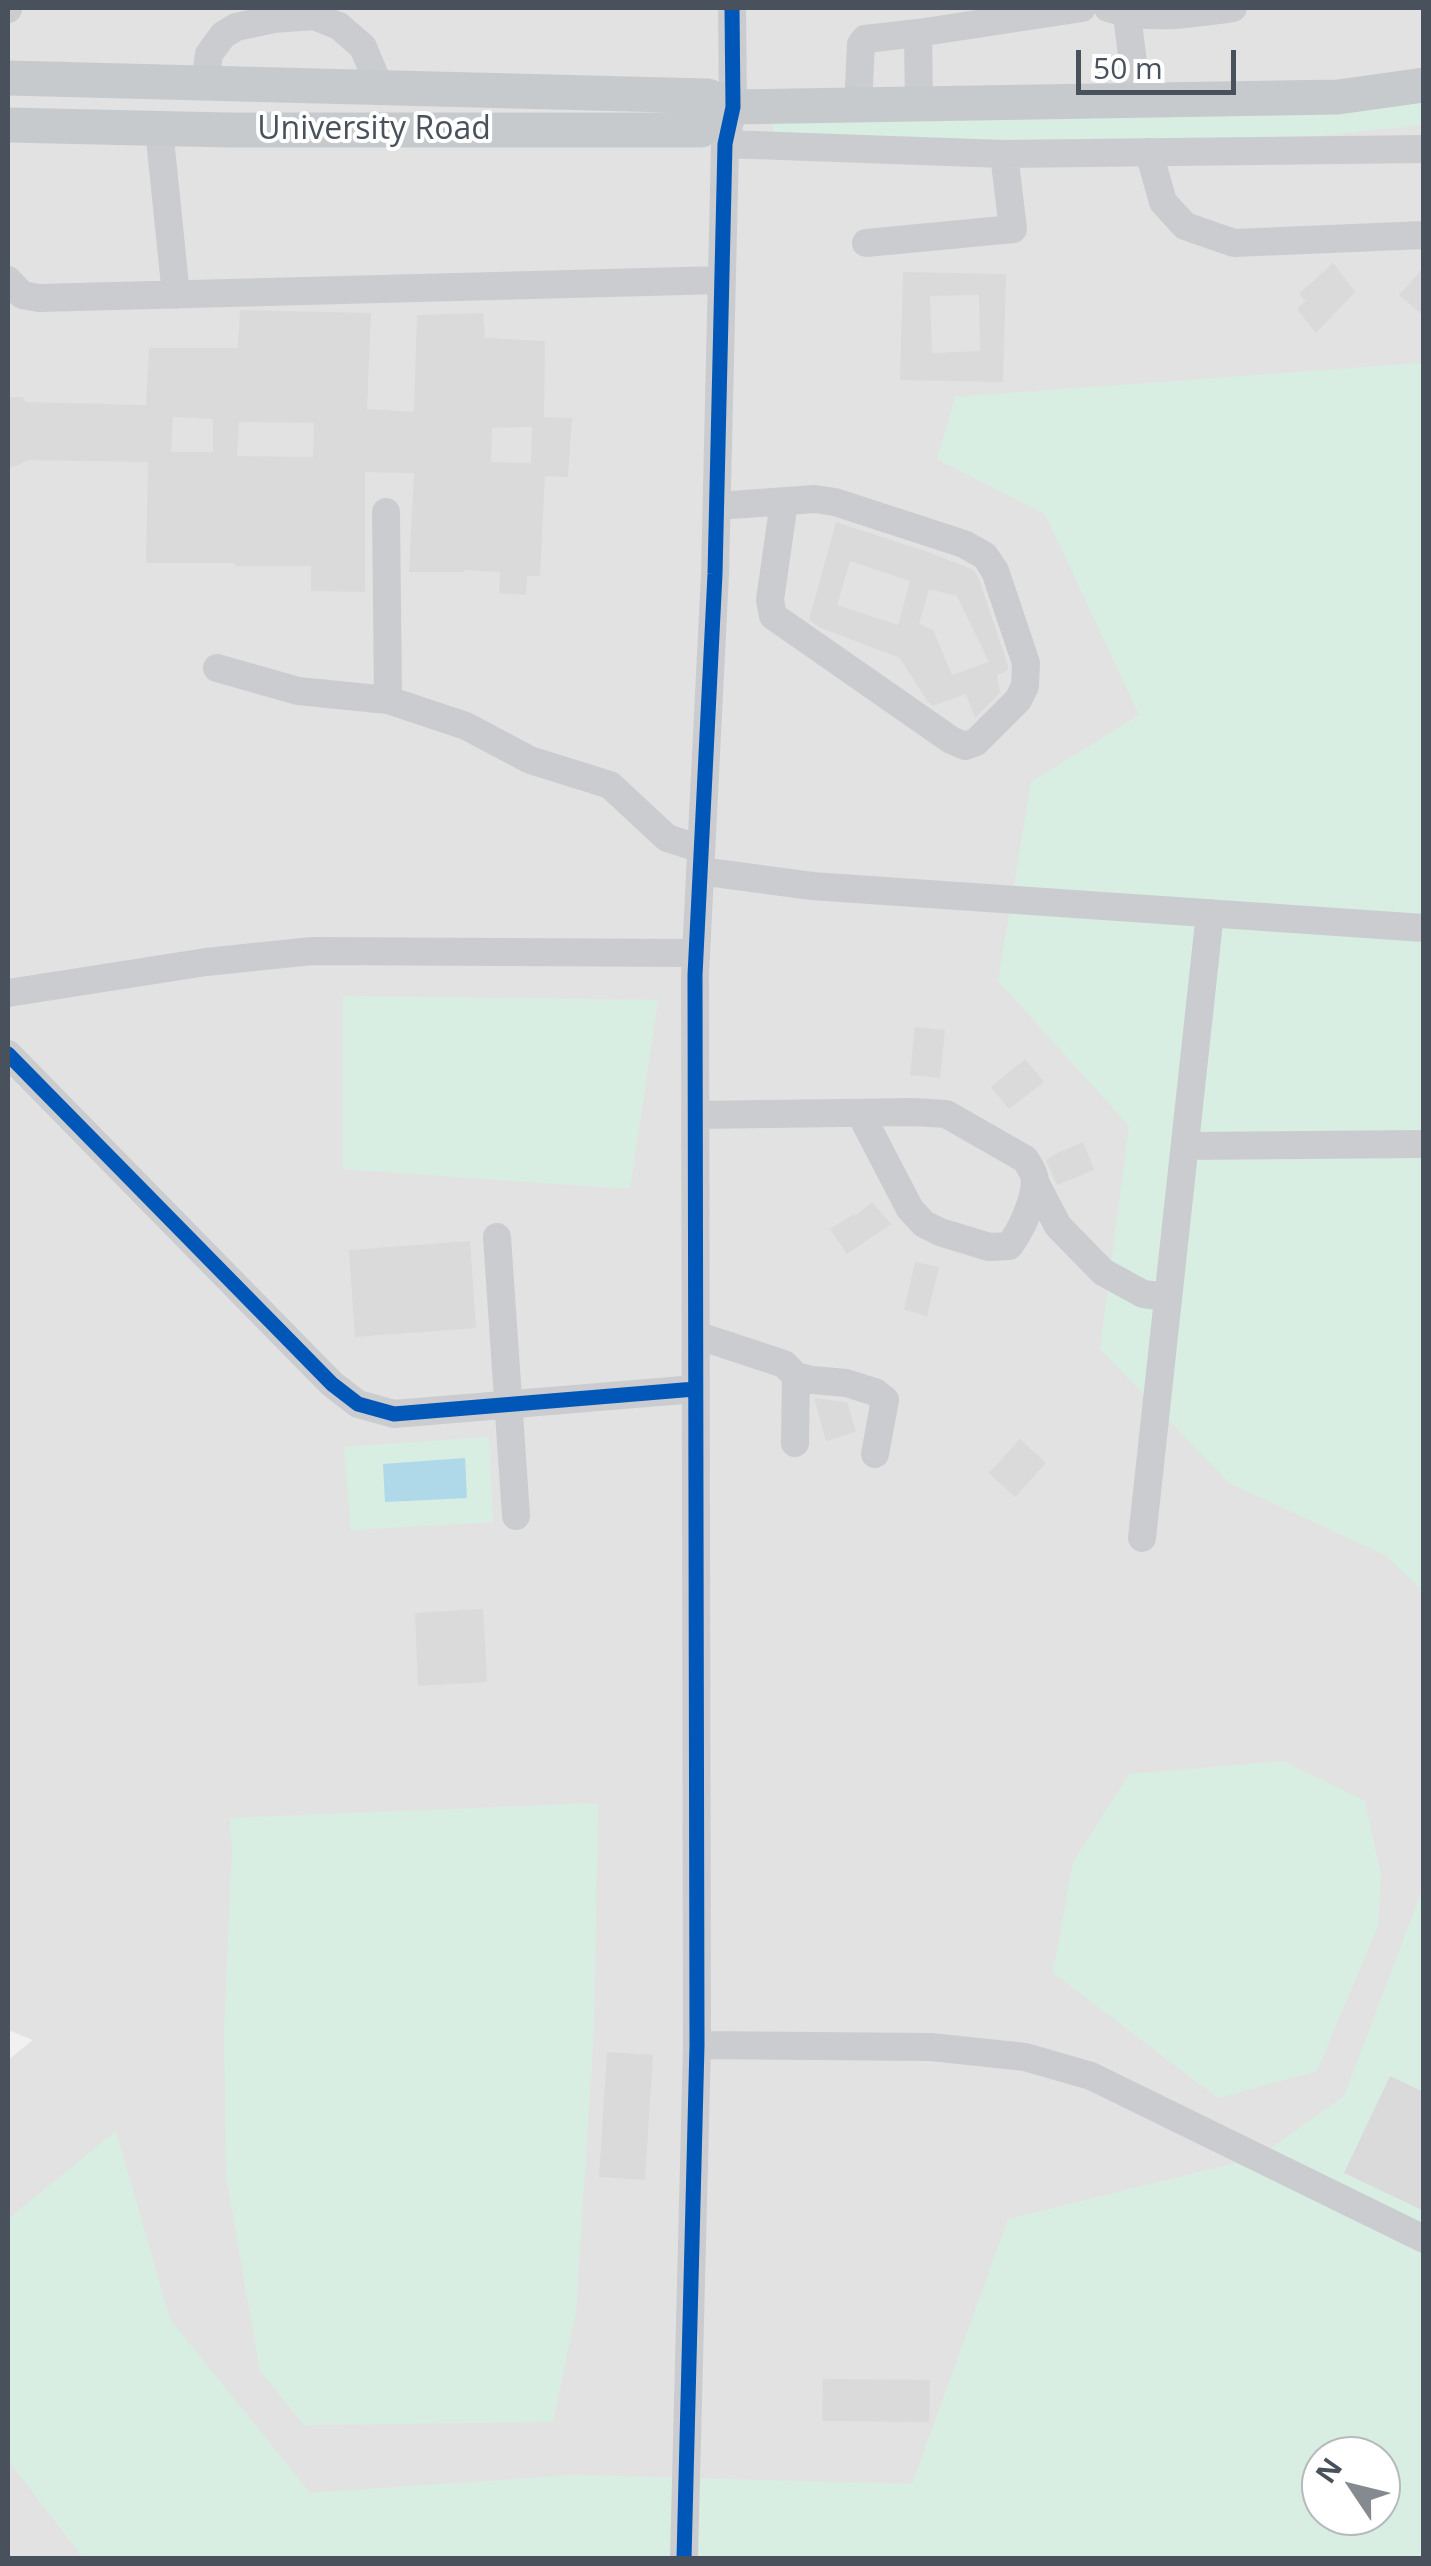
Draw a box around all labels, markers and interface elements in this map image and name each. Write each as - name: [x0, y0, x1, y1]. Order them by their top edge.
- scale bar: [1081, 30, 1241, 92]
- text: 50 m: [1093, 47, 1163, 88]
- street label: University Road: [257, 111, 491, 149]
- north arrow: [1301, 2436, 1401, 2536]
- text: N: [1306, 2450, 1350, 2490]

